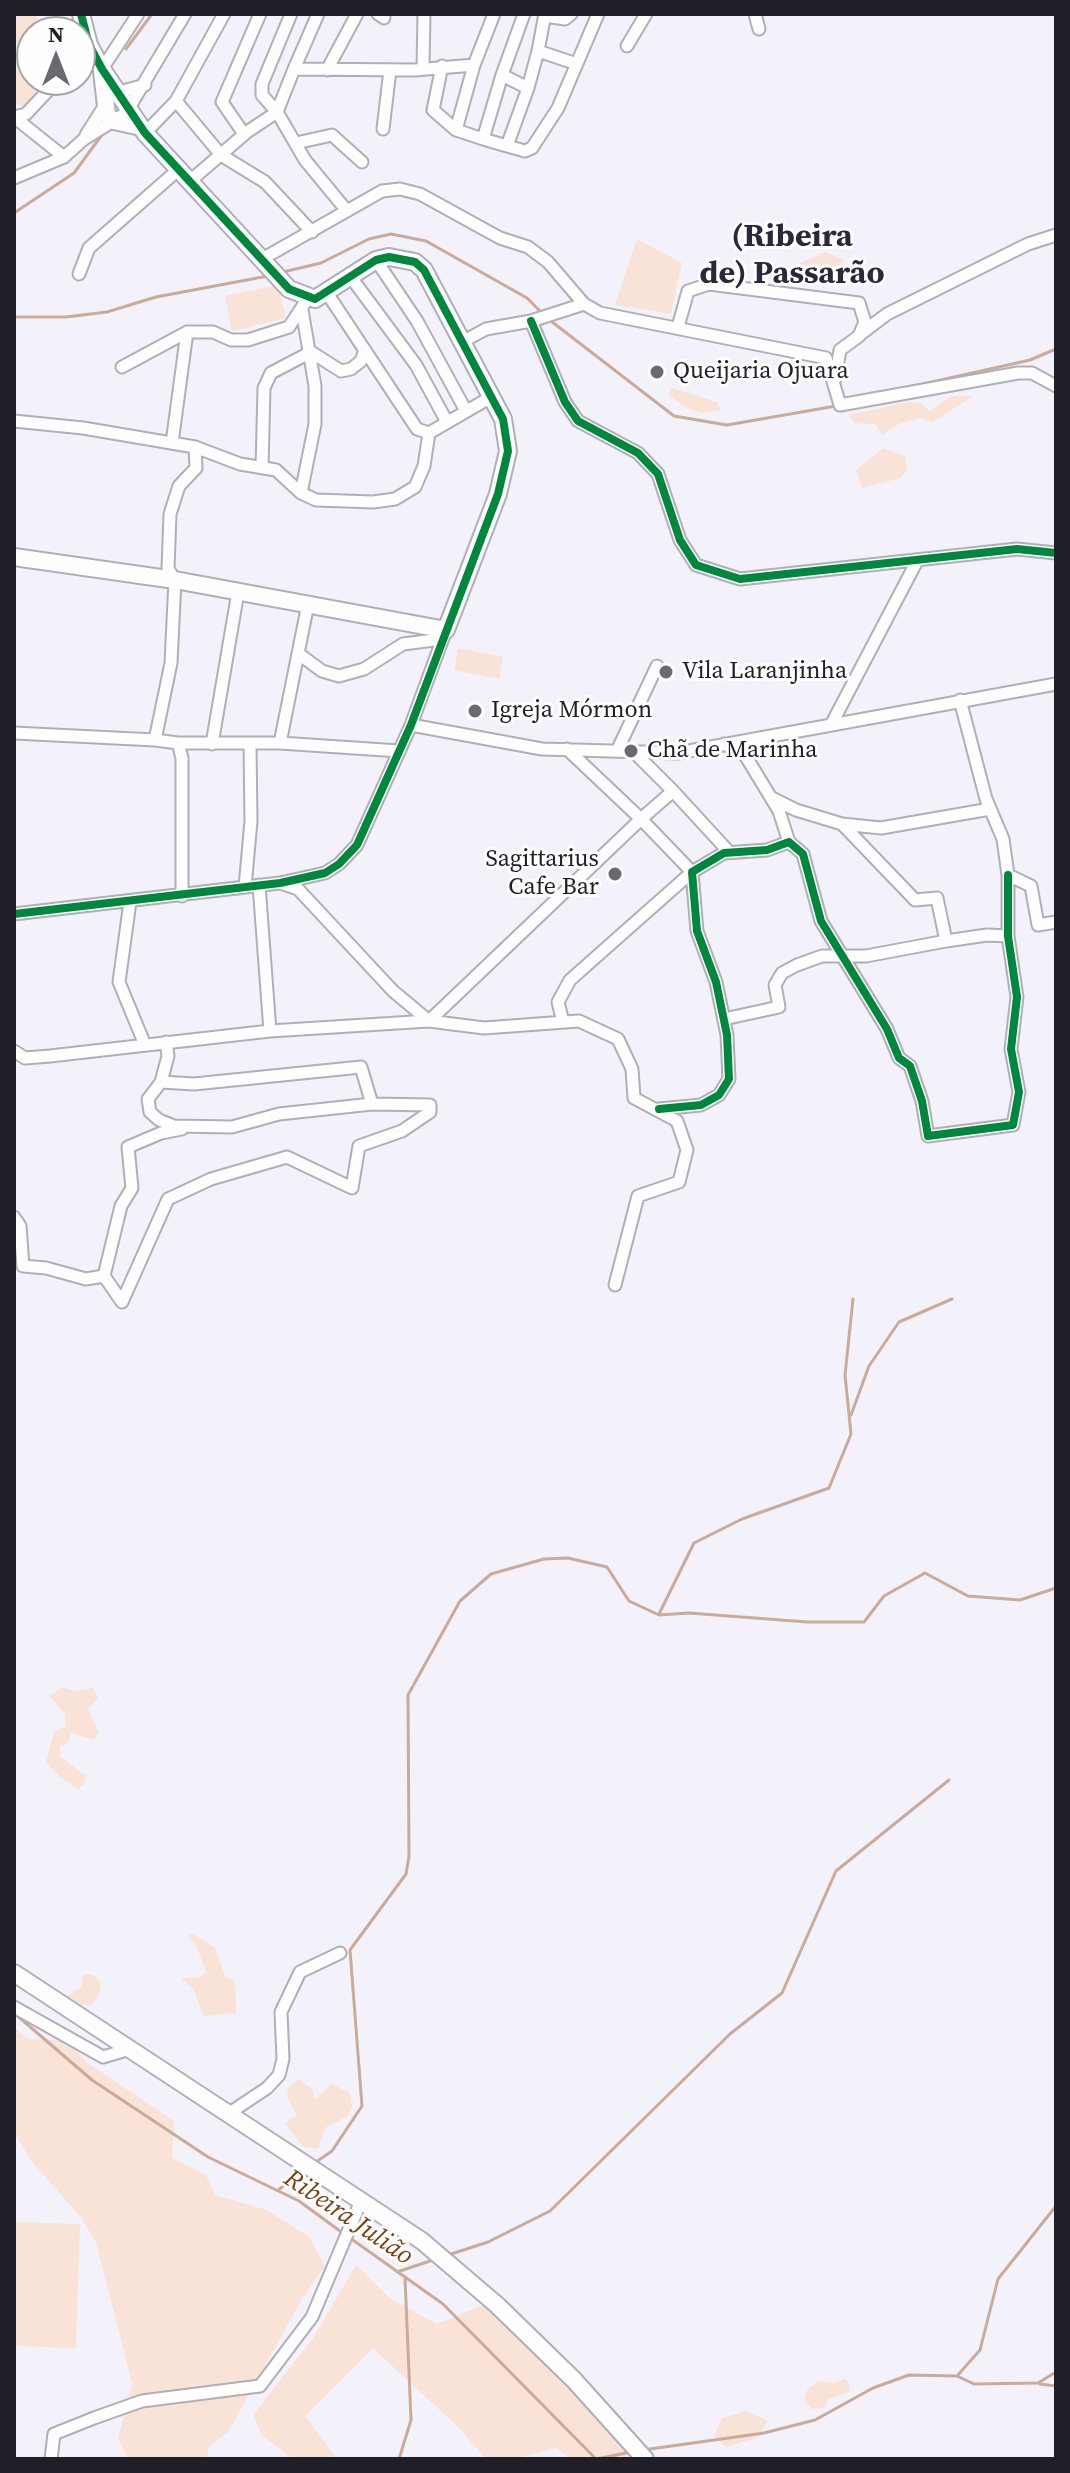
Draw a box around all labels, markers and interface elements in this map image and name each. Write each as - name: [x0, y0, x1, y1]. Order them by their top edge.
- north arrow: [16, 16, 96, 96]
- text: N: [48, 19, 64, 49]
- district label: (Ribeira de) Passarão: [700, 219, 884, 294]
- place label: Queijaria Ojuara: [673, 358, 849, 386]
- marker: Queijaria Ojuara: [648, 363, 666, 381]
- place label: Vila Laranjinha: [682, 658, 847, 686]
- marker: Vila Laranjinha: [657, 663, 675, 681]
- place label: Igreja Mórmon: [491, 697, 652, 725]
- marker: Igreja Mórmon: [466, 702, 484, 720]
- place label: Chã de Marinha: [647, 737, 818, 765]
- marker: Chã de Marinha: [622, 742, 640, 760]
- place label: Sagittarius Cafe Bar: [486, 846, 599, 902]
- marker: Sagittarius Cafe Bar: [606, 865, 624, 883]
- water label: Ribeira Julião: [278, 2163, 418, 2273]

